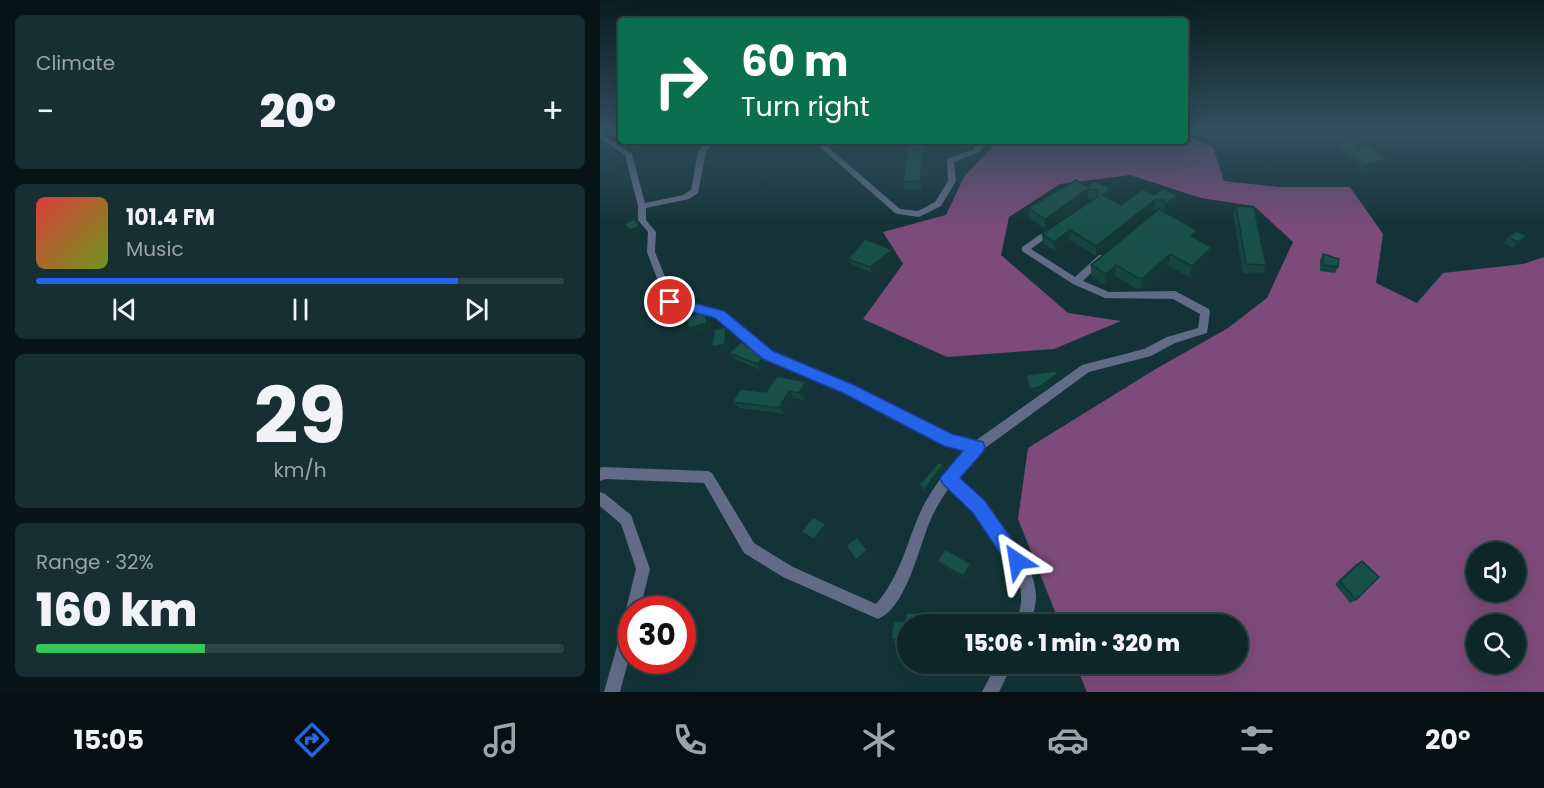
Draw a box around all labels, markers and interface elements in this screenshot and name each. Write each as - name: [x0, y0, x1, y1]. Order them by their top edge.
- text: 60 m: [741, 32, 849, 91]
- icon: right: [642, 42, 720, 120]
- text: Climate: [36, 49, 115, 77]
- text: 20°: [259, 80, 336, 143]
- text: −: [36, 88, 54, 135]
- text: +: [541, 88, 564, 135]
- text: Turn right: [741, 88, 870, 125]
- text: 101.4 FM: [126, 202, 215, 233]
- text: Music: [126, 235, 184, 263]
- pin: [644, 276, 695, 327]
- icon: arrive: [653, 285, 686, 318]
- icon: previous: [108, 293, 141, 326]
- icon: pause: [284, 293, 317, 326]
- icon: next: [460, 293, 493, 326]
- text: 29: [254, 361, 346, 470]
- text: km/h: [273, 456, 327, 484]
- position arrow: [985, 529, 1049, 593]
- map controls: [1466, 542, 1526, 674]
- button: sound: [1466, 542, 1526, 602]
- text: Range · 32%: [36, 548, 154, 576]
- text: 160 km: [36, 579, 197, 642]
- speed limit sign: 30: [618, 596, 696, 674]
- button: search: [1466, 614, 1526, 674]
- text: 15:06 · 1 min · 320 m: [965, 628, 1180, 659]
- icon: directions: [291, 719, 333, 761]
- icon: music: [480, 719, 522, 761]
- icon: phone: [669, 719, 711, 761]
- icon: climate: [858, 719, 900, 761]
- icon: car: [1047, 719, 1089, 761]
- icon: filters: [1236, 719, 1278, 761]
- text: 15:05: [73, 721, 144, 758]
- text: 20°: [1425, 721, 1470, 758]

